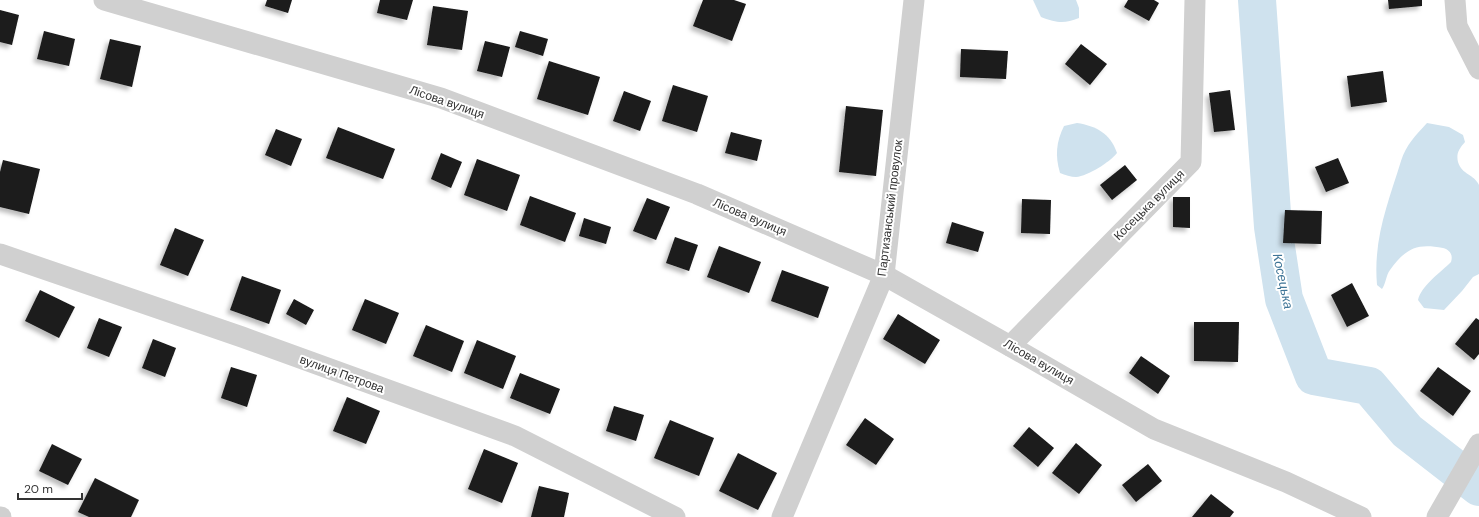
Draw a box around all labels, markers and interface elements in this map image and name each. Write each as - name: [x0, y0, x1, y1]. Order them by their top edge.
- street label: Лісова вулиця: [407, 82, 487, 122]
- street label: Партизанський провулок: [874, 138, 906, 277]
- street label: Косецька вулиця: [1110, 166, 1188, 244]
- street label: Лісова вулиця: [711, 194, 789, 240]
- water label: Косецька: [1269, 252, 1297, 310]
- street label: Лісова вулиця: [1001, 335, 1077, 389]
- street label: вулиця Петрова: [298, 351, 387, 397]
- scale bar: [18, 475, 82, 501]
- text: 20 m: [24, 481, 53, 497]

